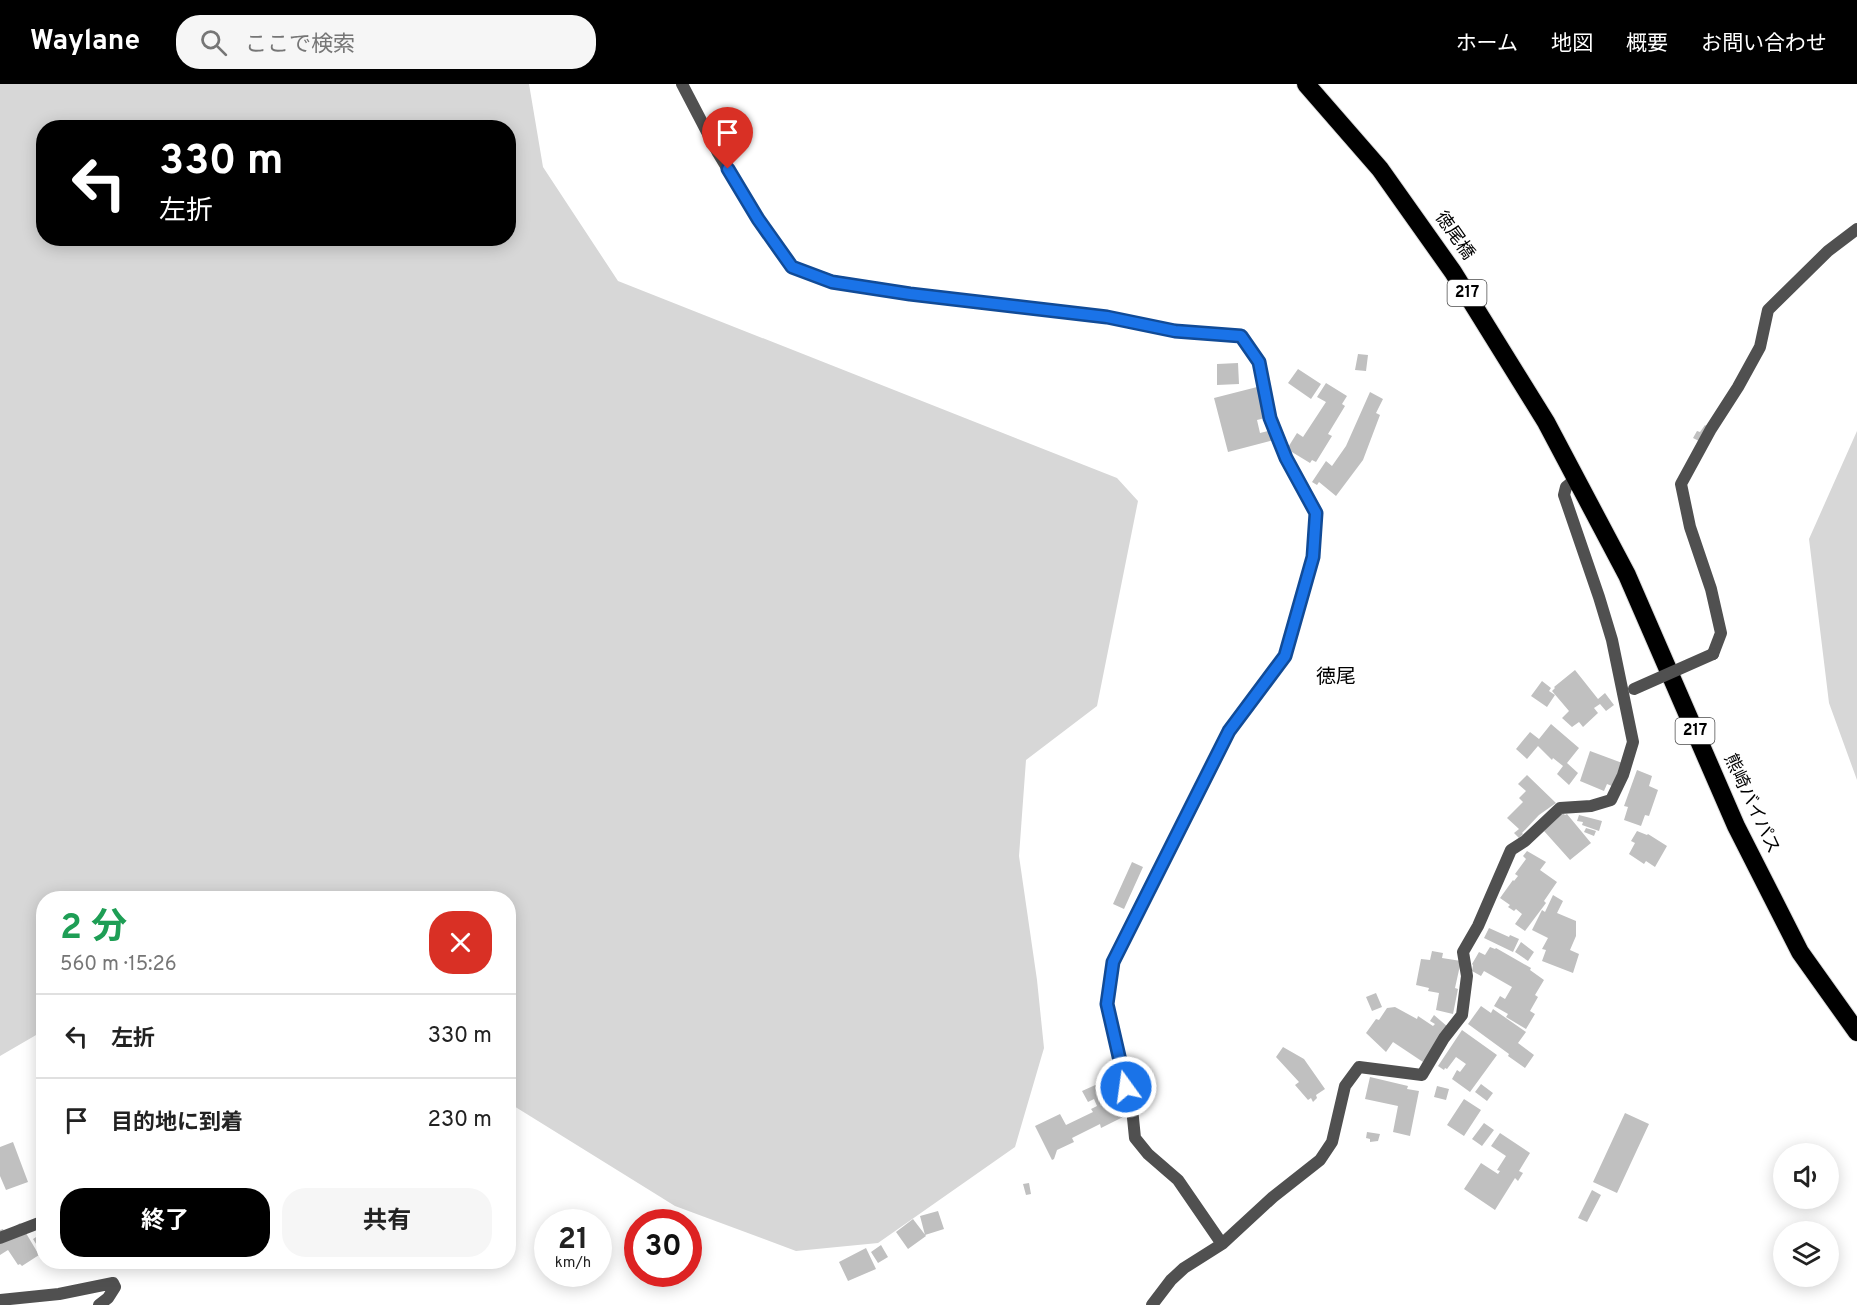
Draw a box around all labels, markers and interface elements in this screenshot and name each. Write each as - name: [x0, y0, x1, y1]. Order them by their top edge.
- search box: [176, 15, 596, 69]
- text: Waylane: [30, 24, 140, 60]
- icon: search: [197, 26, 230, 59]
- text: ホーム: [1456, 31, 1518, 58]
- text: 地図: [1551, 31, 1593, 58]
- text: 概要: [1626, 31, 1668, 58]
- text: お問い合わせ: [1701, 31, 1827, 58]
- text: ここで検索: [245, 32, 355, 59]
- pin: [702, 107, 753, 169]
- icon: arrive: [711, 116, 744, 149]
- text: 330 m: [159, 136, 284, 189]
- icon: left: [60, 144, 138, 222]
- text: 左折: [159, 195, 213, 229]
- street label: 徳尾橋: [1429, 207, 1479, 265]
- road number: 217: [1448, 280, 1486, 306]
- district label: 徳尾: [1316, 665, 1356, 691]
- road number: 217: [1676, 718, 1714, 744]
- street label: 熊崎バイパス: [1718, 750, 1784, 858]
- text: 2 分: [60, 906, 127, 952]
- button: close: [429, 911, 492, 974]
- text: 560 m · 15:26: [60, 952, 177, 978]
- icon: left: [60, 1020, 93, 1053]
- text: 330 m: [428, 1023, 492, 1050]
- text: 左折: [111, 1026, 155, 1053]
- position arrow: [1094, 1055, 1158, 1119]
- icon: arrive: [60, 1104, 93, 1137]
- text: 230 m: [428, 1107, 492, 1134]
- text: 目的地に到着: [111, 1110, 243, 1137]
- map controls: [1773, 1143, 1839, 1287]
- button: sound: [1773, 1143, 1839, 1209]
- button: 終了: [60, 1188, 270, 1257]
- button: 共有: [282, 1188, 492, 1257]
- speed limit sign: 30: [624, 1209, 702, 1287]
- button: layers: [1773, 1221, 1839, 1287]
- text: 21: [558, 1222, 588, 1259]
- text: km/h: [555, 1254, 591, 1273]

